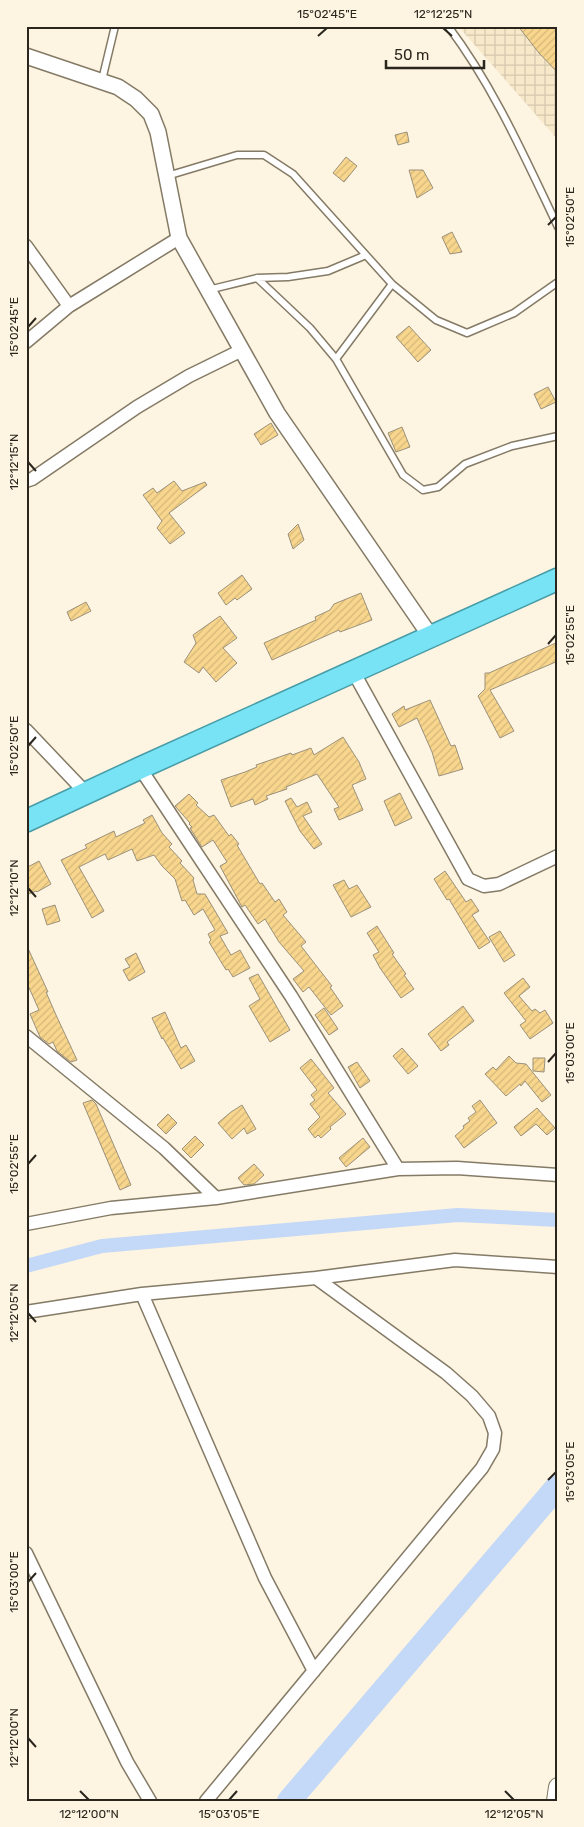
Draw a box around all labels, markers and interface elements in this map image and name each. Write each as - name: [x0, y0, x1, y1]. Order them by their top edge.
- text: 15°02'45"E: [297, 7, 357, 21]
- text: 12°12'25"N: [414, 7, 472, 21]
- scale bar: [386, 38, 484, 70]
- text: 50 m: [394, 46, 429, 64]
- text: 15°02'50"E: [563, 187, 577, 247]
- text: 15°02'45"E: [7, 297, 21, 357]
- text: 12°12'15"N: [7, 434, 21, 490]
- text: 15°02'55"E: [563, 605, 577, 665]
- text: 15°02'50"E: [7, 716, 21, 776]
- text: 12°12'10"N: [7, 859, 21, 917]
- text: 15°03'00"E: [563, 1022, 577, 1084]
- text: 15°02'55"E: [7, 1134, 21, 1194]
- text: 12°12'05"N: [7, 1283, 21, 1343]
- text: 15°03'05"E: [563, 1442, 577, 1502]
- text: 15°03'00"E: [7, 1551, 21, 1613]
- text: 12°12'00"N: [7, 1708, 21, 1768]
- text: 12°12'00"N: [59, 1807, 119, 1821]
- text: 15°03'05"E: [199, 1807, 259, 1821]
- text: 12°12'05"N: [484, 1807, 544, 1821]

